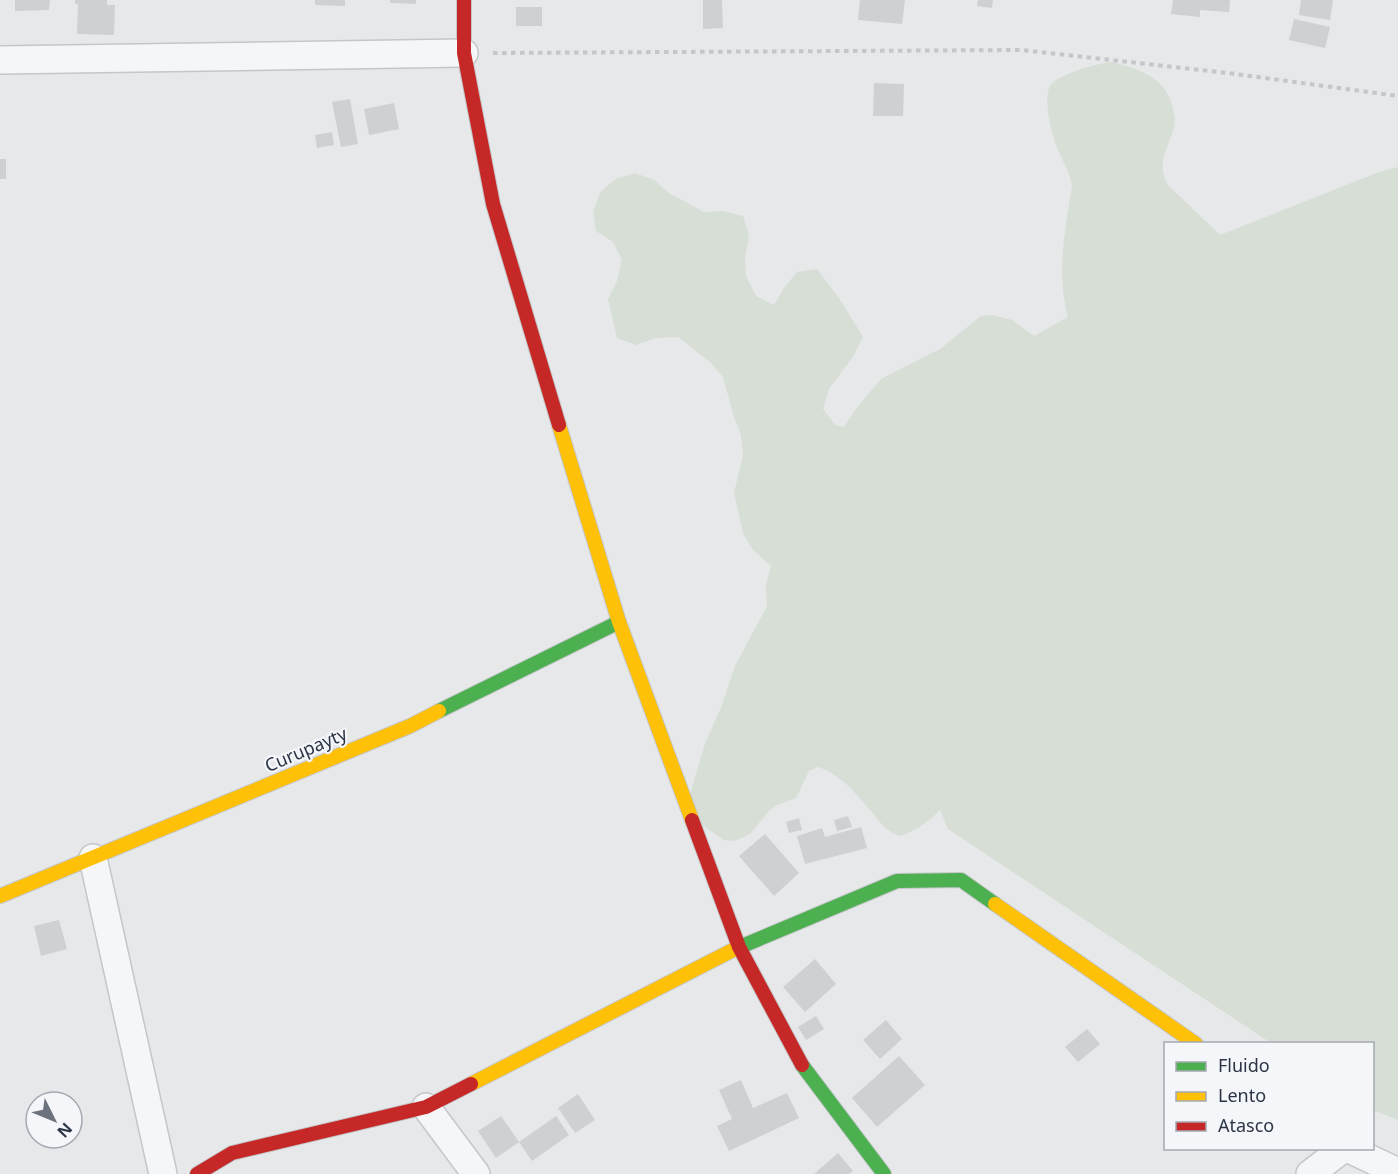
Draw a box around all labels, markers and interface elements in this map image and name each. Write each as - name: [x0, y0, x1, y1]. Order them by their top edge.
- street label: Curupayty: [261, 721, 351, 777]
- legend: [1164, 1042, 1374, 1150]
- text: Fluido: [1218, 1053, 1270, 1077]
- text: Lento: [1218, 1083, 1266, 1107]
- north arrow: [24, 1090, 84, 1150]
- text: Atasco: [1218, 1113, 1274, 1137]
- text: N: [52, 1118, 77, 1142]

